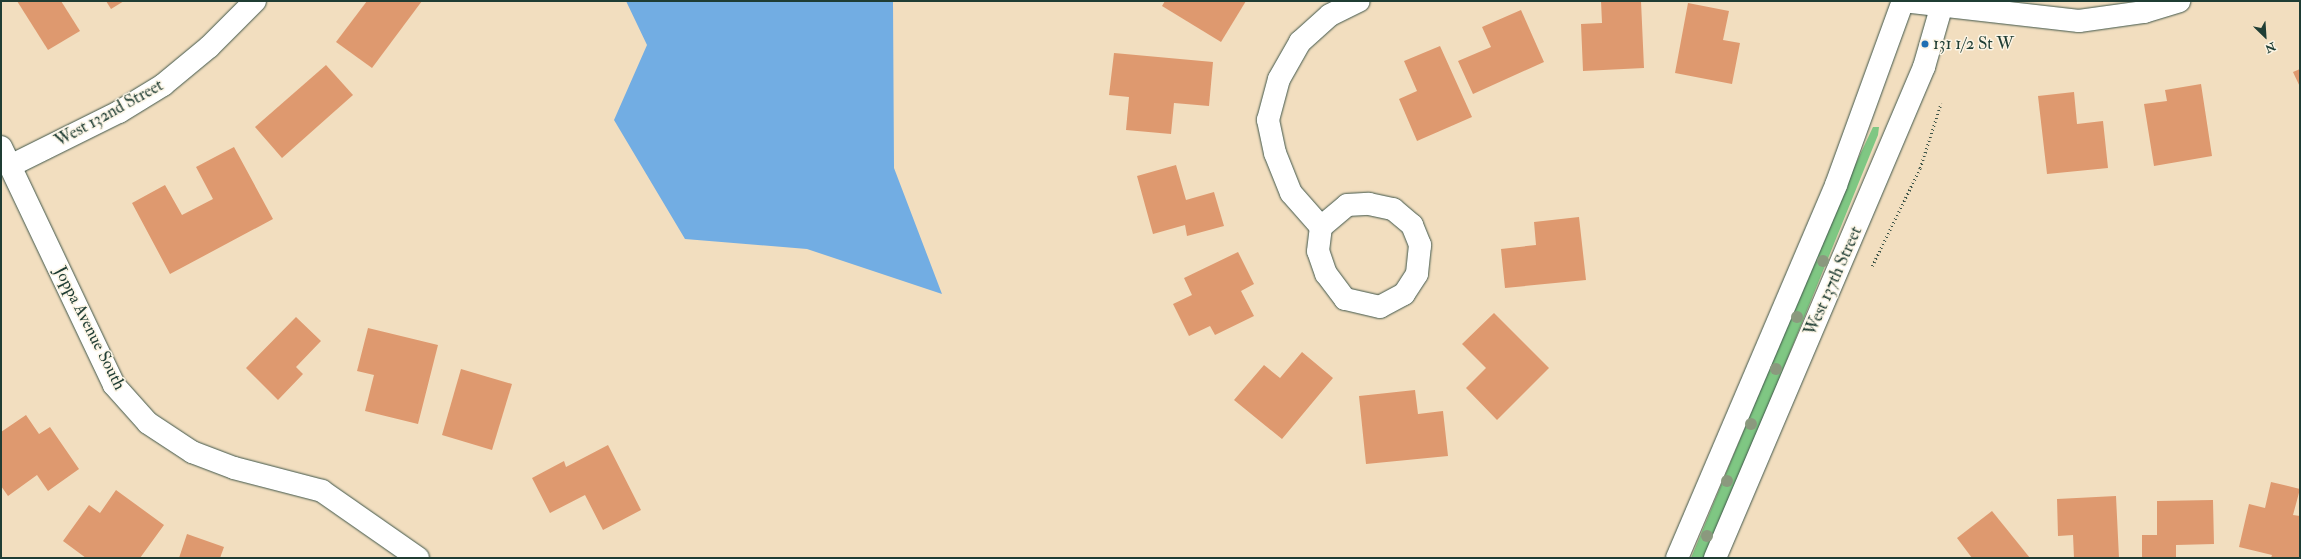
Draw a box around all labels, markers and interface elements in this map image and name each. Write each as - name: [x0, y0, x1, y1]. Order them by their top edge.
- north arrow: [2245, 16, 2285, 56]
- place label: 131 1/2 St W: [1933, 34, 2014, 54]
- marker: 131 1/2 St W: [1920, 39, 1930, 49]
- text: N: [2263, 39, 2278, 55]
- street label: West 132nd Street: [51, 75, 167, 151]
- street label: West 137th Street: [1800, 223, 1866, 339]
- street label: Joppa Avenue South: [50, 263, 130, 393]

